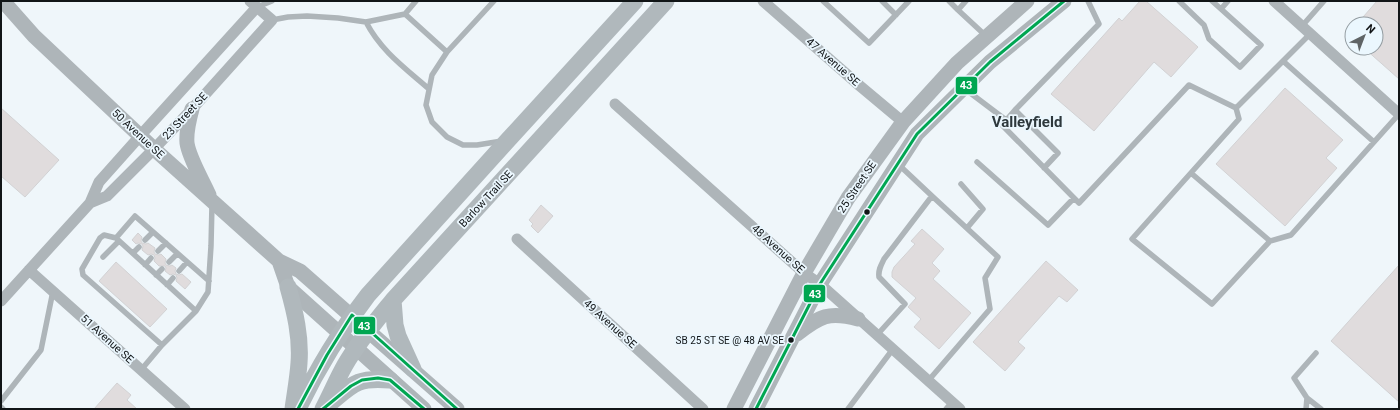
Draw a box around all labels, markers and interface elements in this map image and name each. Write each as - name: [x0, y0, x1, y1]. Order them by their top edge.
- north arrow: [1344, 16, 1384, 56]
- text: N: [1363, 22, 1378, 37]
- street label: 47 Avenue SE: [804, 35, 862, 89]
- line badge: 43: [955, 76, 978, 95]
- text: 43: [960, 79, 972, 92]
- street label: 23 Street SE: [160, 90, 210, 142]
- street label: 50 Avenue SE: [109, 107, 167, 161]
- district label: Valleyfield: [992, 113, 1062, 131]
- street label: 25 Street SE: [835, 159, 879, 215]
- street label: Barlow Trail SE: [456, 168, 516, 230]
- unlabelled marker: [862, 207, 872, 217]
- street label: 48 Avenue SE: [749, 222, 807, 276]
- line badge: 43: [803, 284, 826, 303]
- text: 43: [809, 288, 821, 301]
- street label: 49 Avenue SE: [581, 297, 639, 351]
- street label: 51 Avenue SE: [78, 312, 136, 366]
- line badge: 43: [353, 316, 376, 335]
- text: 43: [358, 320, 370, 333]
- place label: SB 25 ST SE @ 48 AV SE: [676, 335, 784, 346]
- marker: SB 25 ST SE @ 48 AV SE: [786, 335, 796, 345]

